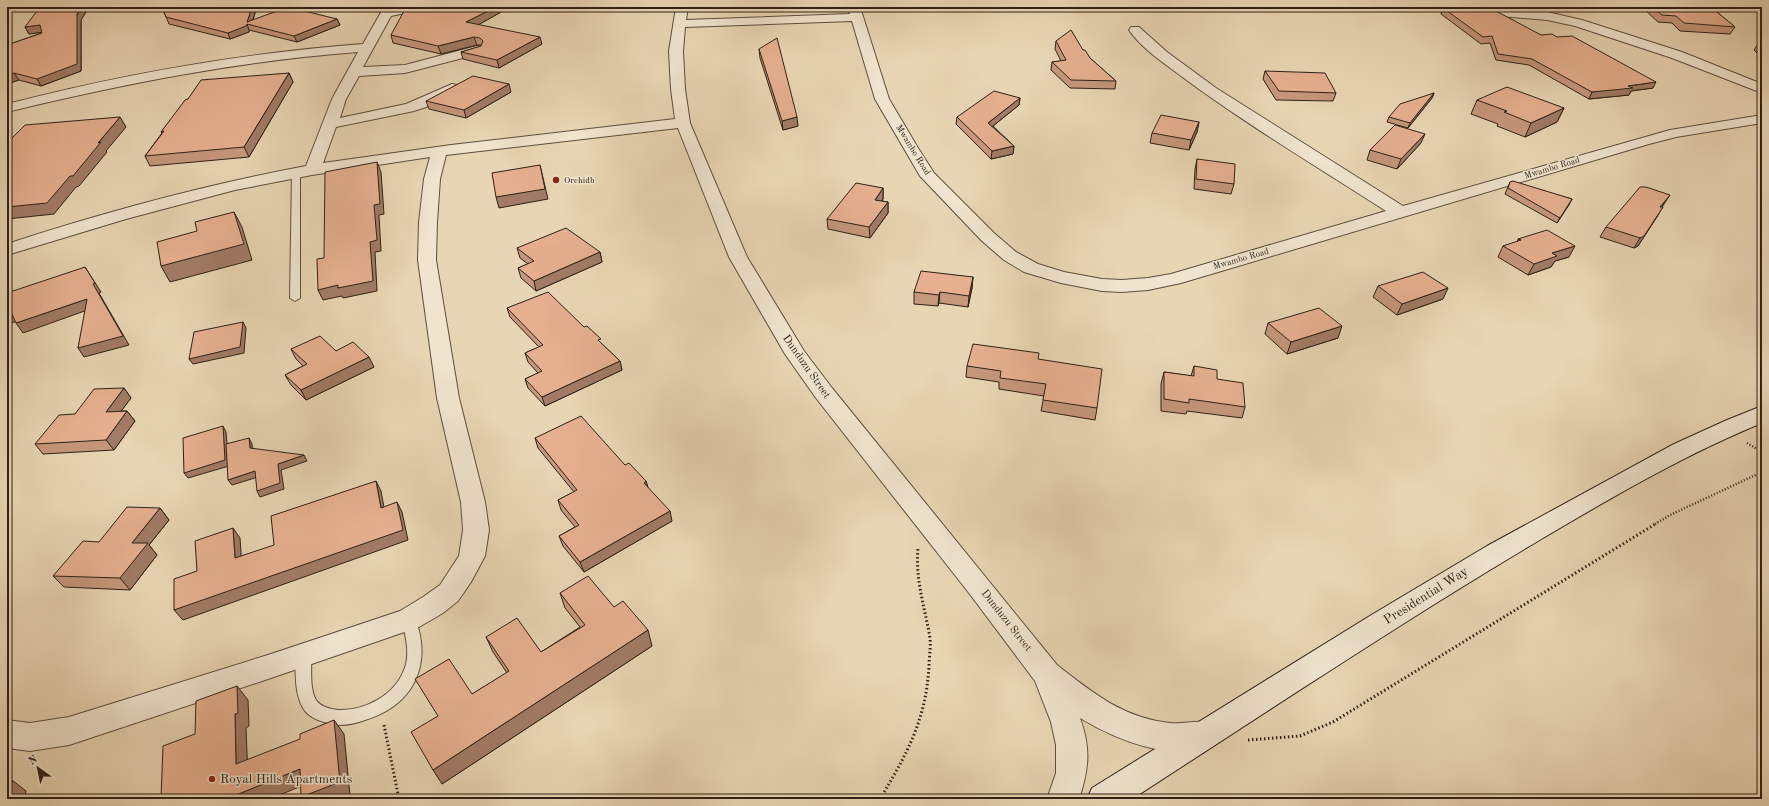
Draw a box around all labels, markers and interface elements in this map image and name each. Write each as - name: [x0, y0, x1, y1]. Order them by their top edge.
- street label: Mwambo Road: [894, 123, 932, 177]
- street label: Mwambo Road: [1523, 155, 1581, 181]
- marker: Orchidb: [551, 175, 561, 185]
- place label: Orchidb: [564, 176, 595, 185]
- street label: Mwambo Road: [1212, 247, 1270, 271]
- street label: Dunduzu Street: [780, 333, 832, 401]
- street label: Presidential Way: [1382, 565, 1471, 627]
- street label: Dunduzu Street: [979, 588, 1033, 654]
- north arrow: [18, 748, 58, 788]
- text: N: [27, 754, 40, 768]
- place label: Royal Hills Apartments: [220, 773, 353, 786]
- marker: Royal Hills Apartments: [207, 774, 217, 784]

